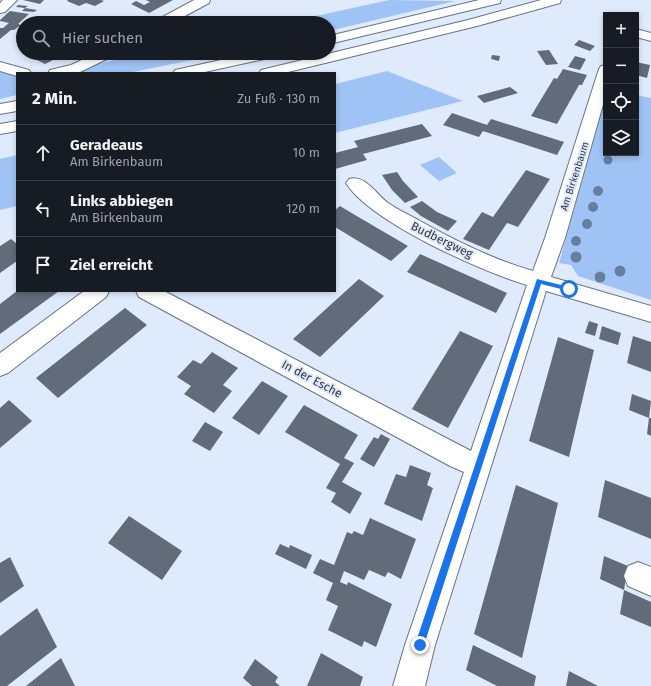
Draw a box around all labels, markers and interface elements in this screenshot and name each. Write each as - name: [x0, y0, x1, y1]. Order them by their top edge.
- map controls: [603, 12, 639, 156]
- button: +: [603, 12, 639, 48]
- search box: [16, 16, 336, 60]
- icon: search: [30, 27, 52, 49]
- text: Hier suchen: [62, 29, 143, 47]
- button: −: [603, 48, 639, 84]
- button: locate: [603, 84, 639, 120]
- text: 2 Min.: [32, 88, 77, 109]
- text: Zu Fuß · 130 m: [237, 91, 320, 106]
- button: layers: [603, 120, 639, 156]
- text: Geradeaus: [70, 136, 143, 154]
- street label: Am Birkenbaum: [558, 140, 592, 212]
- icon: ahead: [32, 142, 54, 164]
- text: 10 m: [293, 145, 320, 160]
- text: Am Birkenbaum: [70, 154, 163, 169]
- text: Links abbiegen: [70, 192, 173, 210]
- icon: left: [32, 198, 54, 220]
- text: 120 m: [286, 201, 320, 216]
- text: Am Birkenbaum: [70, 210, 163, 225]
- street label: Budbergweg: [409, 219, 476, 261]
- icon: arrive: [32, 254, 54, 276]
- text: Ziel erreicht: [70, 256, 153, 274]
- route start: [560, 280, 578, 298]
- street label: In der Esche: [279, 357, 345, 401]
- route end: [411, 636, 429, 654]

